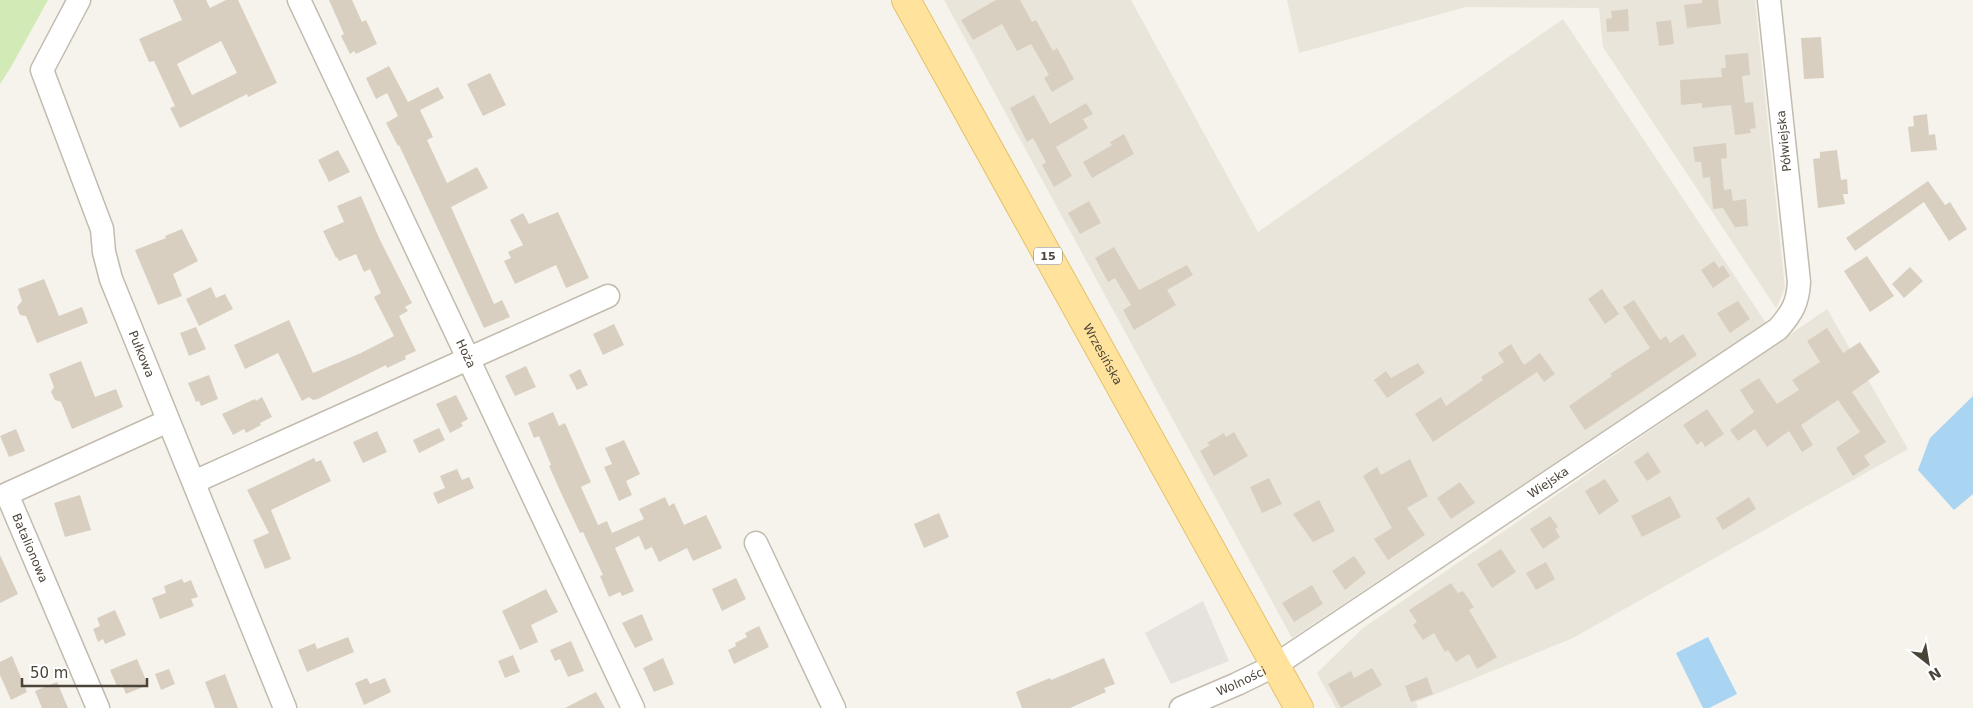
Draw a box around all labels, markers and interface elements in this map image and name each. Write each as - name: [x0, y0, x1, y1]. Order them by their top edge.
- street label: Półwiejska: [1774, 110, 1794, 172]
- road number: 15: [1034, 248, 1062, 264]
- street label: Wrzesińska: [1080, 321, 1125, 387]
- street label: Pułkowa: [126, 329, 157, 379]
- street label: Hoża: [453, 337, 479, 370]
- street label: Wiejska: [1525, 464, 1571, 501]
- street label: Batalionowa: [9, 511, 51, 585]
- north arrow: [1903, 638, 1953, 688]
- scale bar: [22, 656, 148, 688]
- text: 50 m: [30, 664, 68, 682]
- street label: Wolności: [1215, 664, 1268, 699]
- text: N: [1926, 664, 1944, 684]

